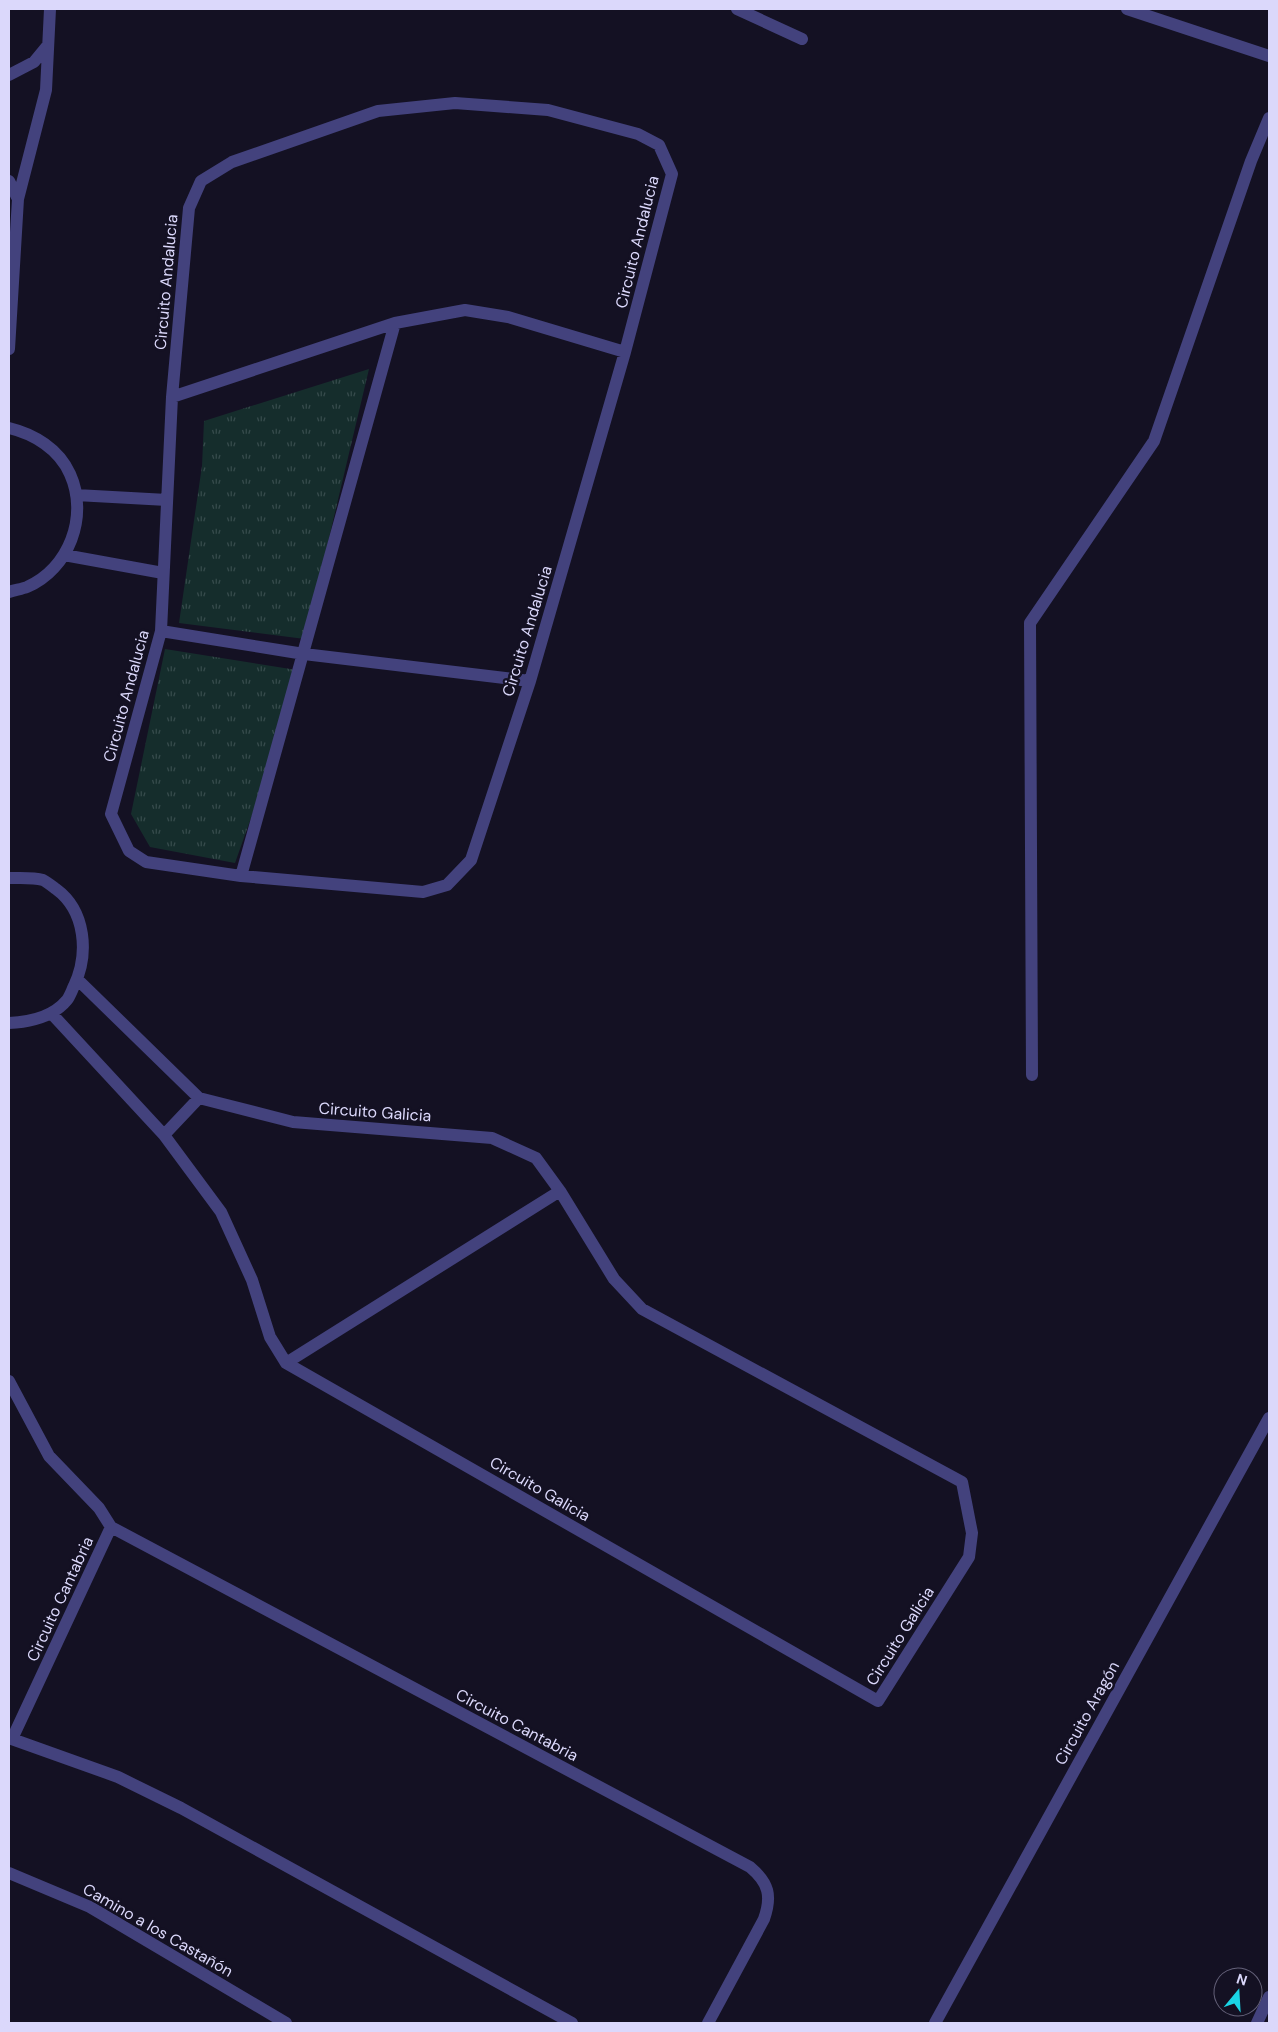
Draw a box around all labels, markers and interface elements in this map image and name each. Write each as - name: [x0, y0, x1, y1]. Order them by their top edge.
- street label: Circuito Andalucia: [610, 174, 664, 310]
- street label: Circuito Andalucia: [150, 213, 182, 351]
- street label: Circuito Andalucia: [497, 563, 557, 699]
- street label: Circuito Andalucia: [98, 628, 154, 764]
- street label: Circuito Galicia: [318, 1098, 432, 1126]
- street label: Circuito Galicia: [486, 1452, 594, 1526]
- street label: Circuito Cantabria: [22, 1533, 98, 1665]
- street label: Circuito Galicia: [861, 1583, 939, 1689]
- street label: Circuito Aragón: [1050, 1657, 1124, 1769]
- street label: Circuito Cantabria: [452, 1684, 582, 1766]
- street label: Camino a los Castañón: [79, 1878, 237, 1982]
- north arrow: [1213, 1967, 1263, 2017]
- text: N: [1234, 1969, 1250, 1990]

